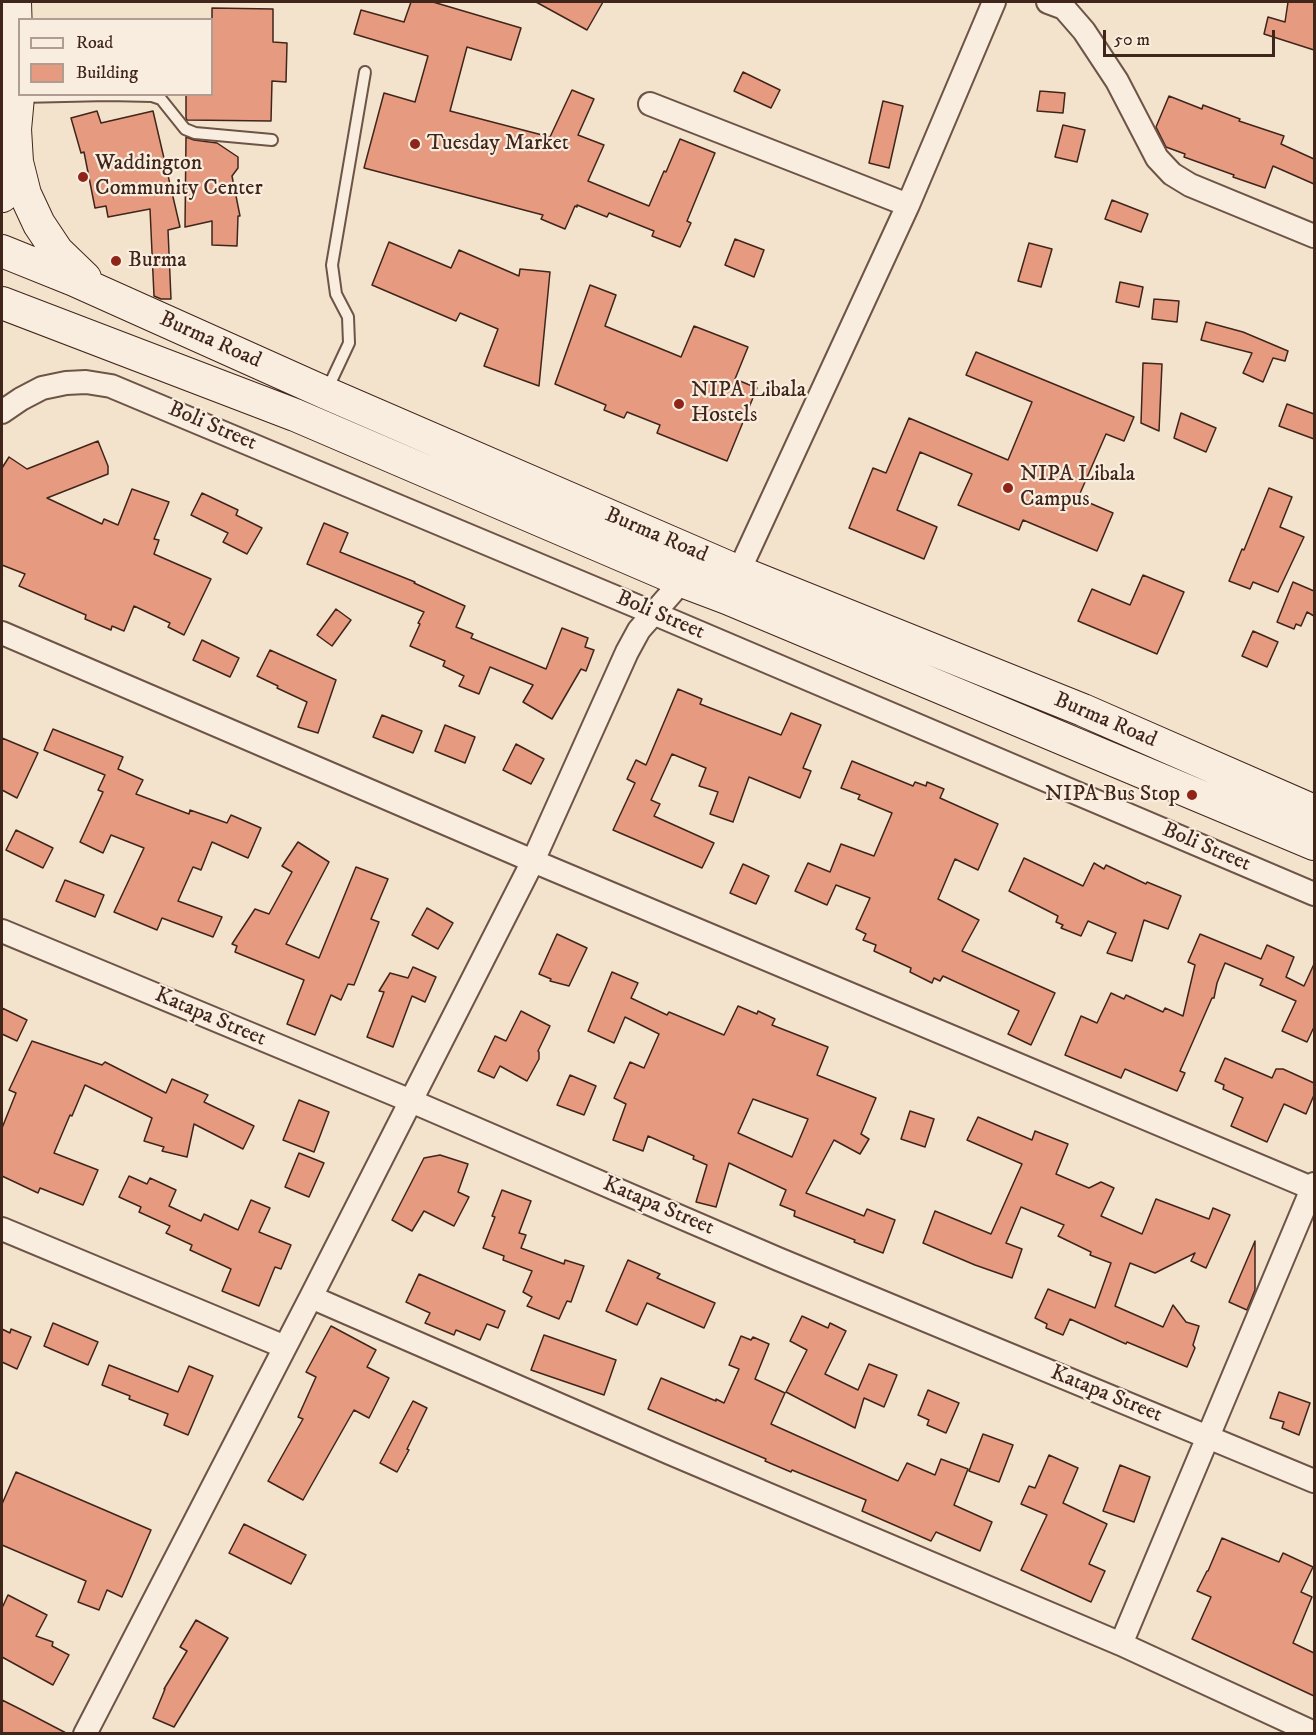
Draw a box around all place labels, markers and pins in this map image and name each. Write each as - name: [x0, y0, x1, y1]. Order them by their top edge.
- place label: Tuesday Market: [427, 131, 569, 157]
- marker: Tuesday Market: [408, 137, 422, 151]
- place label: Waddington Community Center: [95, 151, 263, 202]
- marker: Waddington Community Center: [76, 170, 90, 184]
- place label: Burma: [128, 248, 187, 274]
- marker: Burma: [109, 254, 123, 268]
- place label: NIPA Libala Hostels: [691, 378, 806, 430]
- marker: NIPA Libala Hostels: [672, 397, 686, 411]
- place label: NIPA Libala Campus: [1020, 462, 1135, 514]
- marker: NIPA Libala Campus: [1001, 481, 1015, 495]
- place label: NIPA Bus Stop: [1045, 782, 1180, 808]
- marker: NIPA Bus Stop: [1185, 788, 1199, 802]

